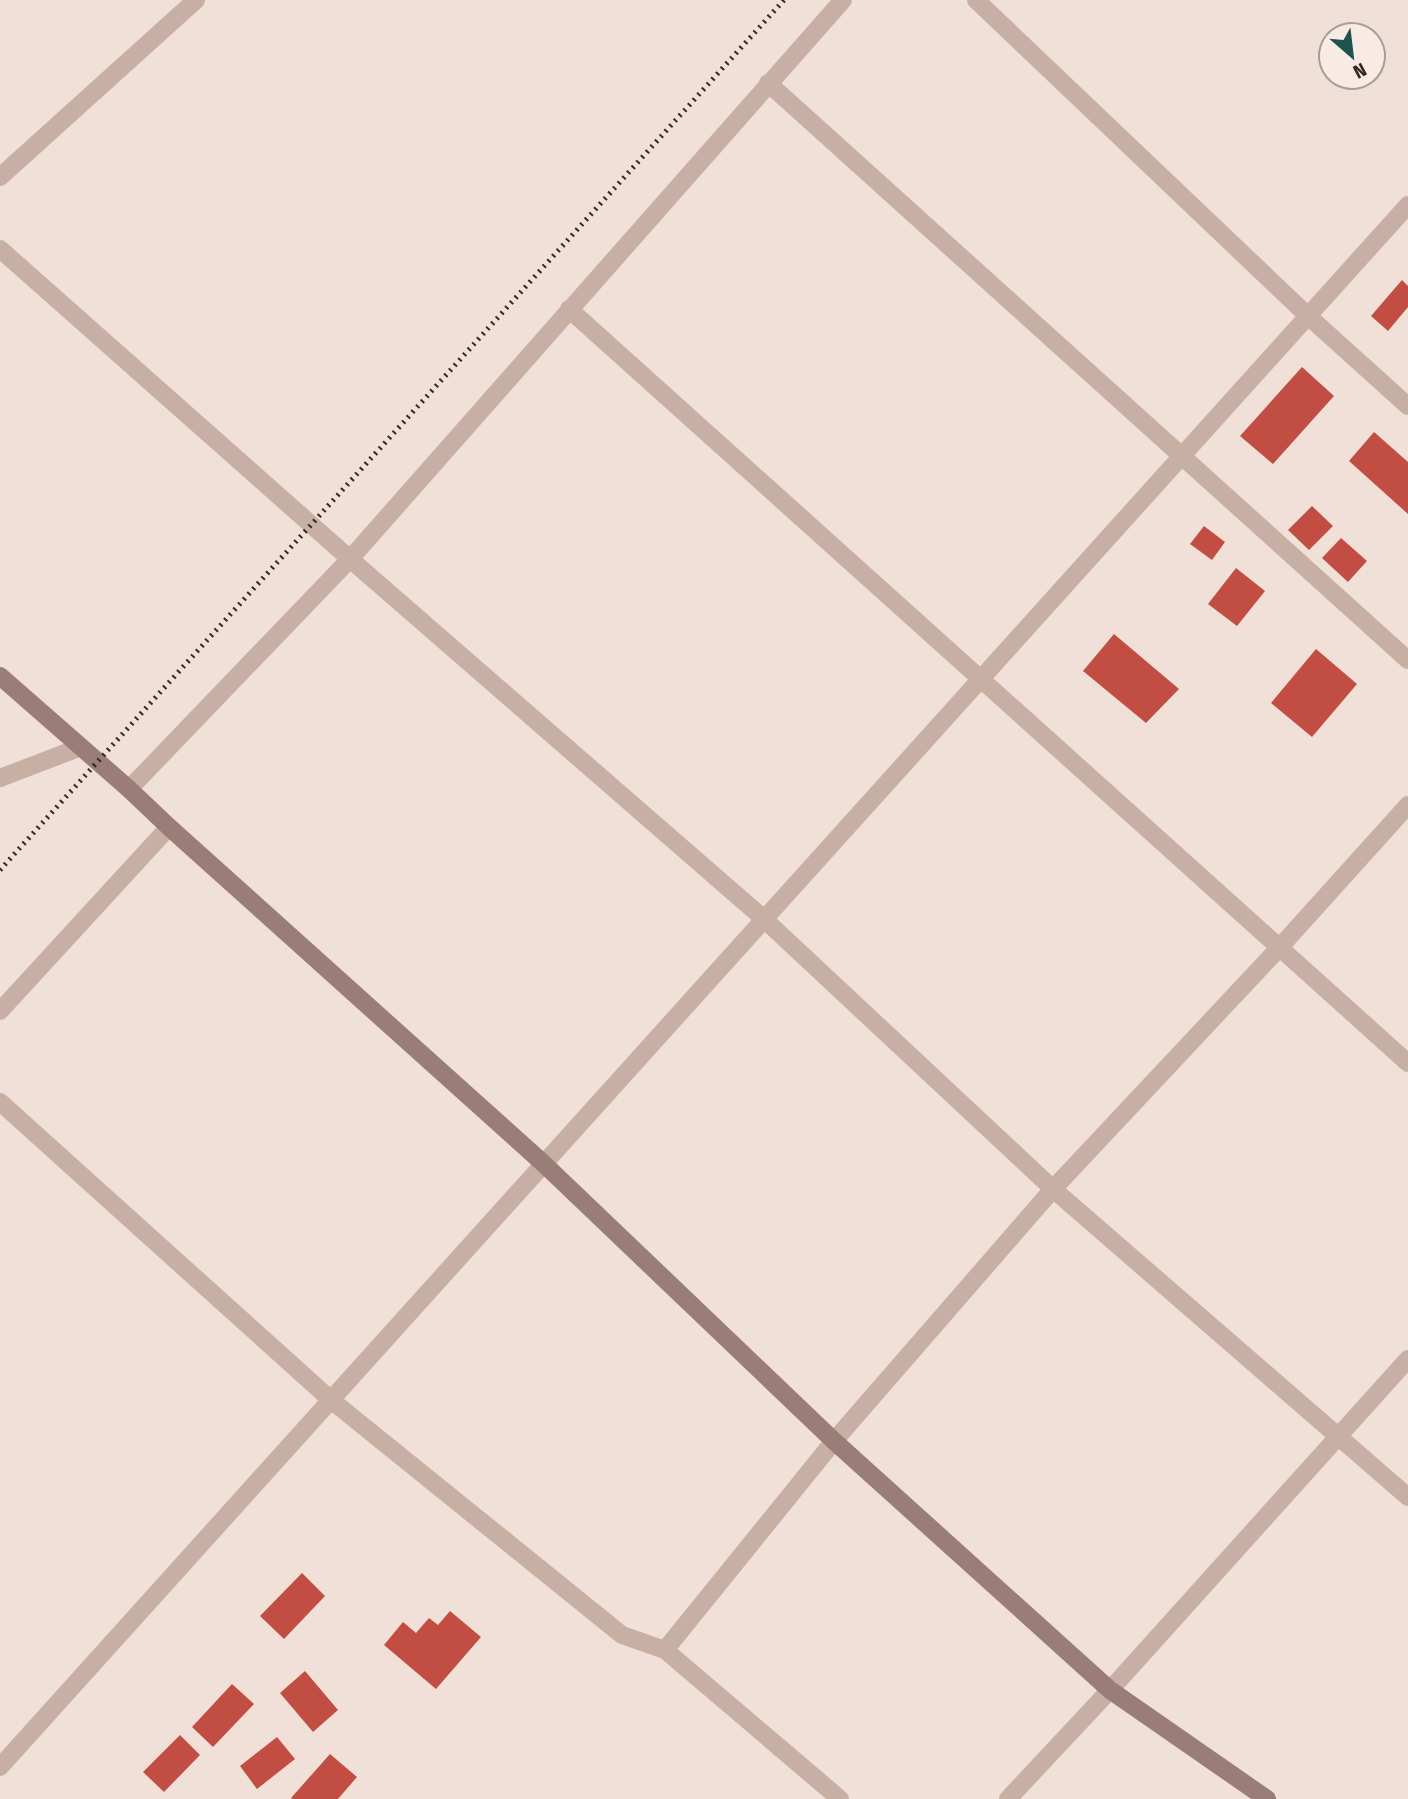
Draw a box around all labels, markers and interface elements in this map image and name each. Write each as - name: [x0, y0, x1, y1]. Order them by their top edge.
- north arrow: [1317, 21, 1387, 91]
- text: N: [1349, 58, 1370, 83]

